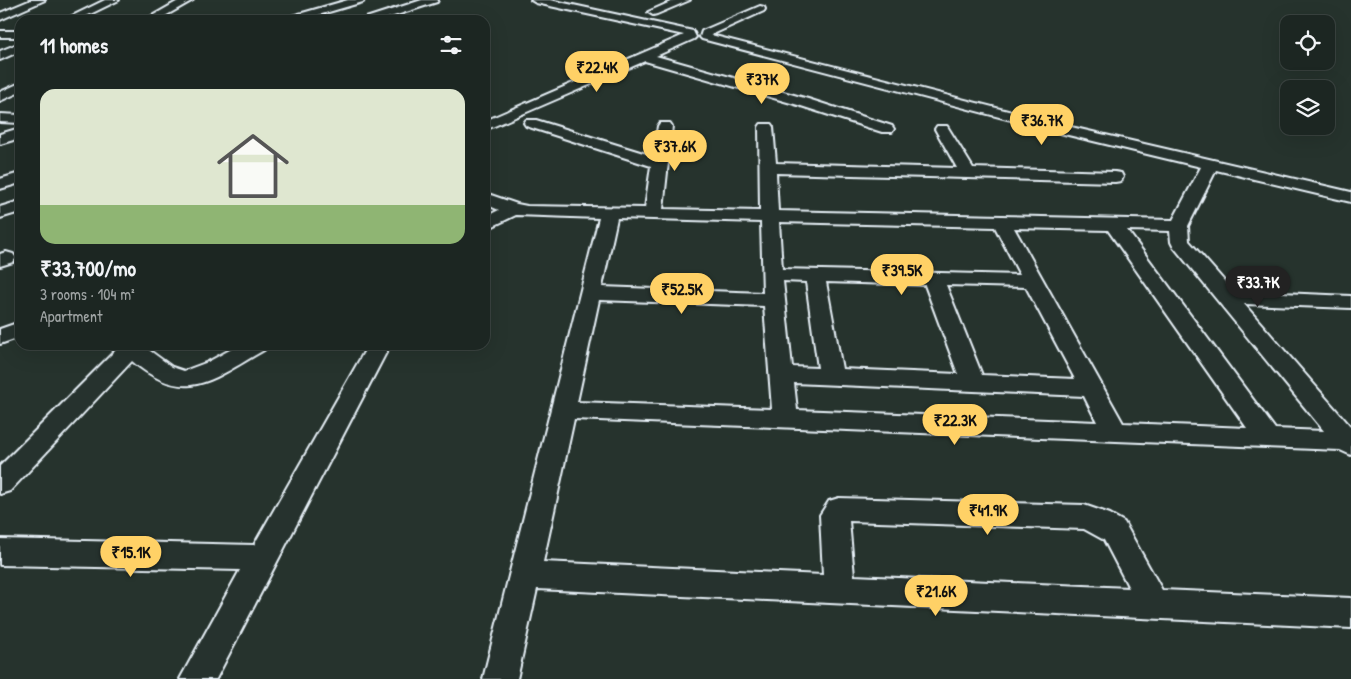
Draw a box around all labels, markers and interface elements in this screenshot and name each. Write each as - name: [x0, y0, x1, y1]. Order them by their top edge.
- map controls: [1280, 15, 1335, 135]
- button: locate: [1280, 15, 1335, 70]
- text: 11 homes: [40, 31, 108, 60]
- icon: filters: [437, 31, 465, 59]
- pin: ₹22.4K: [556, 51, 638, 93]
- text: ₹22.4K: [576, 56, 618, 78]
- pin: ₹37K: [732, 62, 792, 105]
- text: ₹37K: [746, 68, 778, 90]
- button: layers: [1280, 80, 1335, 135]
- pin: ₹36.7K: [1001, 104, 1083, 146]
- text: ₹36.7K: [1021, 109, 1063, 131]
- icon: home: [208, 121, 298, 211]
- pin: ₹37.6K: [634, 130, 716, 172]
- text: ₹37.6K: [654, 135, 696, 157]
- text: ₹33,700/mo: [40, 254, 136, 283]
- pin: ₹39.5K: [861, 254, 943, 296]
- text: ₹39.5K: [882, 259, 922, 281]
- pin: ₹33.7K: [1217, 266, 1299, 308]
- text: ₹33.7K: [1236, 271, 1280, 293]
- pin: ₹52.5K: [641, 272, 723, 315]
- text: ₹52.5K: [661, 278, 703, 300]
- text: 3 rooms · 104 m²: [40, 283, 135, 305]
- text: Apartment: [40, 305, 103, 327]
- pin: ₹22.3K: [914, 404, 996, 446]
- text: ₹22.3K: [933, 409, 977, 431]
- pin: ₹41.9K: [947, 494, 1029, 536]
- text: ₹41.9K: [969, 499, 1007, 521]
- pin: ₹15.1K: [90, 536, 172, 578]
- text: ₹15.1K: [111, 541, 151, 563]
- pin: ₹21.6K: [895, 574, 977, 617]
- text: ₹21.6K: [916, 580, 956, 602]

